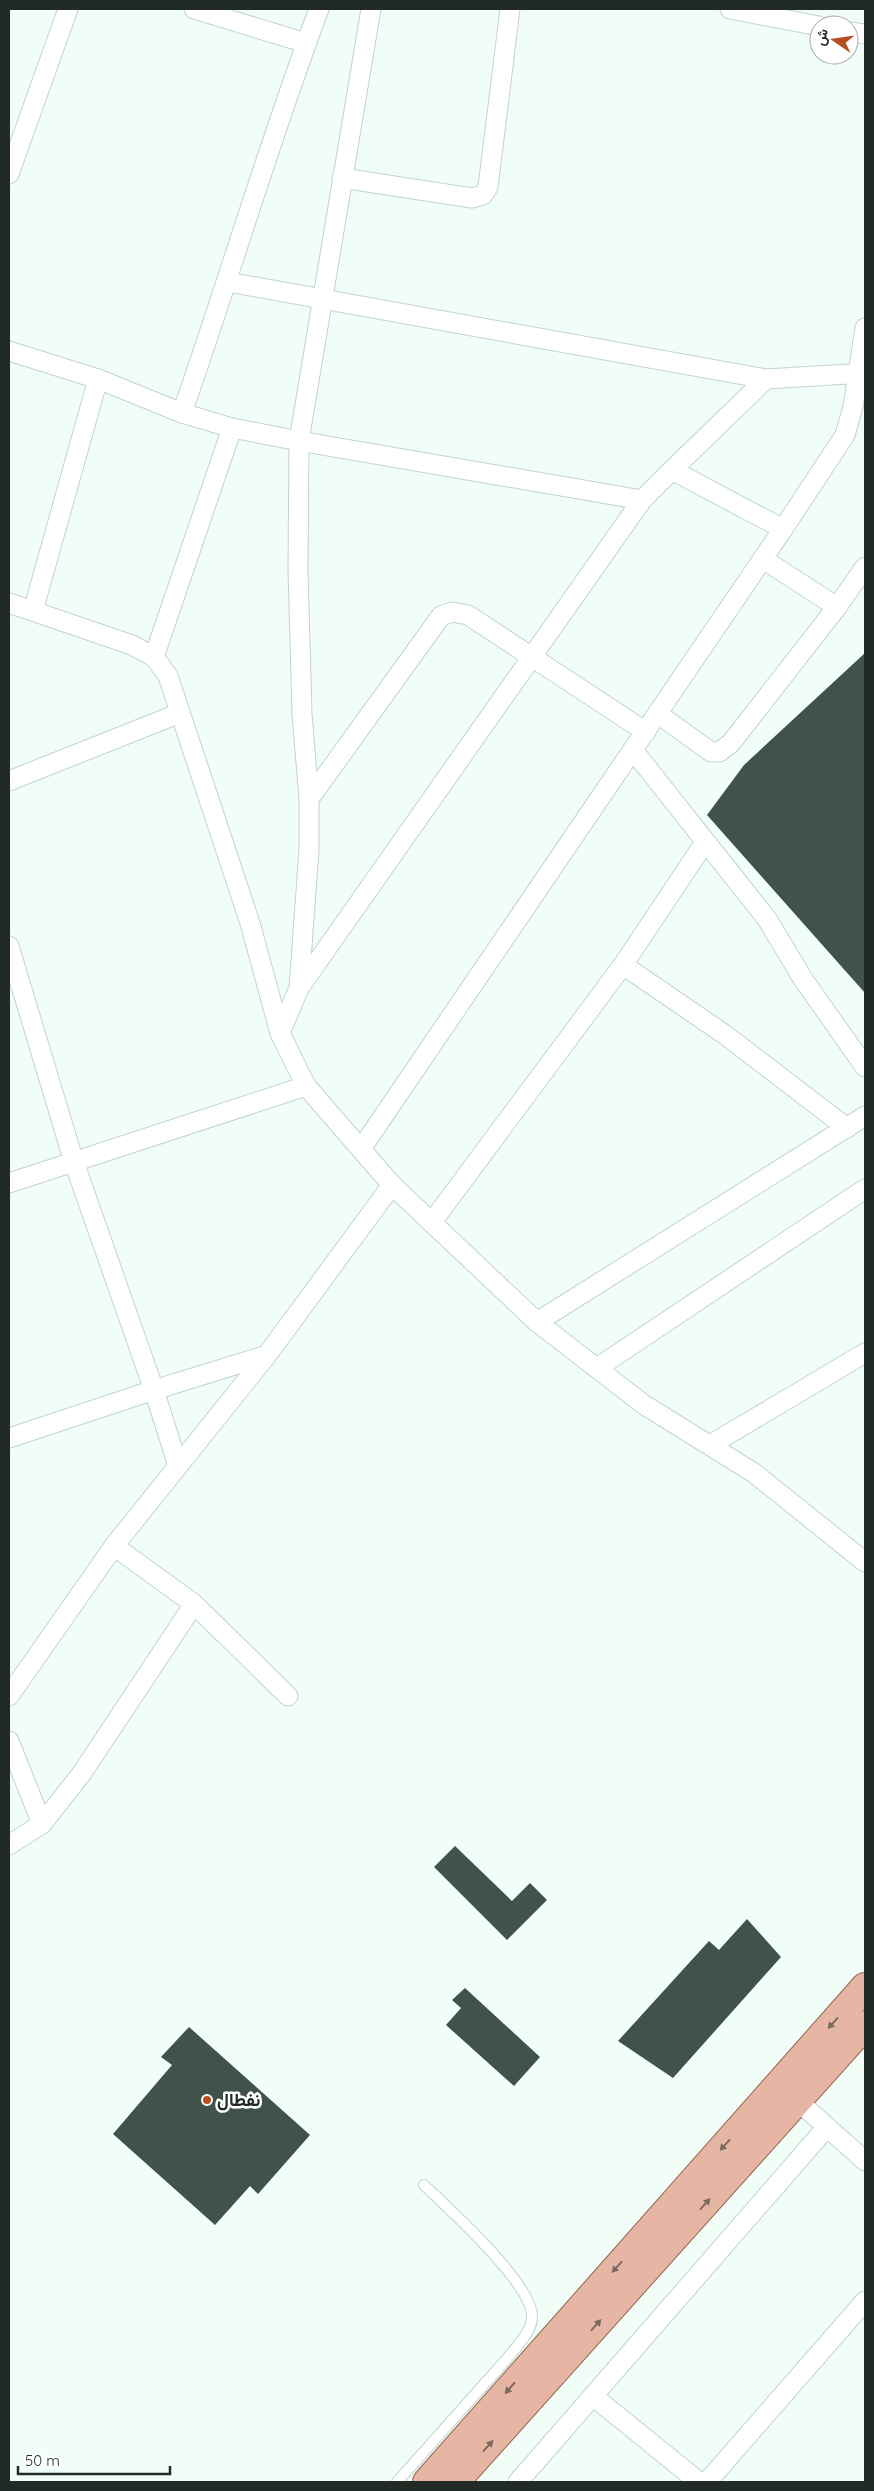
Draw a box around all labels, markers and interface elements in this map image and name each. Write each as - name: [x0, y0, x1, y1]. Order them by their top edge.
- north arrow: [809, 15, 859, 65]
- text: ش: [811, 27, 832, 47]
- one-way arrow: [827, 2017, 839, 2029]
- place label: نفطال: [217, 2088, 260, 2111]
- marker: نفطال: [201, 2094, 213, 2106]
- one-way arrow: [720, 2139, 731, 2151]
- one-way arrow: [699, 2199, 711, 2211]
- one-way arrow: [612, 2260, 623, 2273]
- one-way arrow: [591, 2319, 602, 2332]
- one-way arrow: [504, 2382, 515, 2395]
- one-way arrow: [482, 2440, 494, 2452]
- scale bar: [18, 2444, 170, 2476]
- text: 50 m: [25, 2451, 60, 2470]

